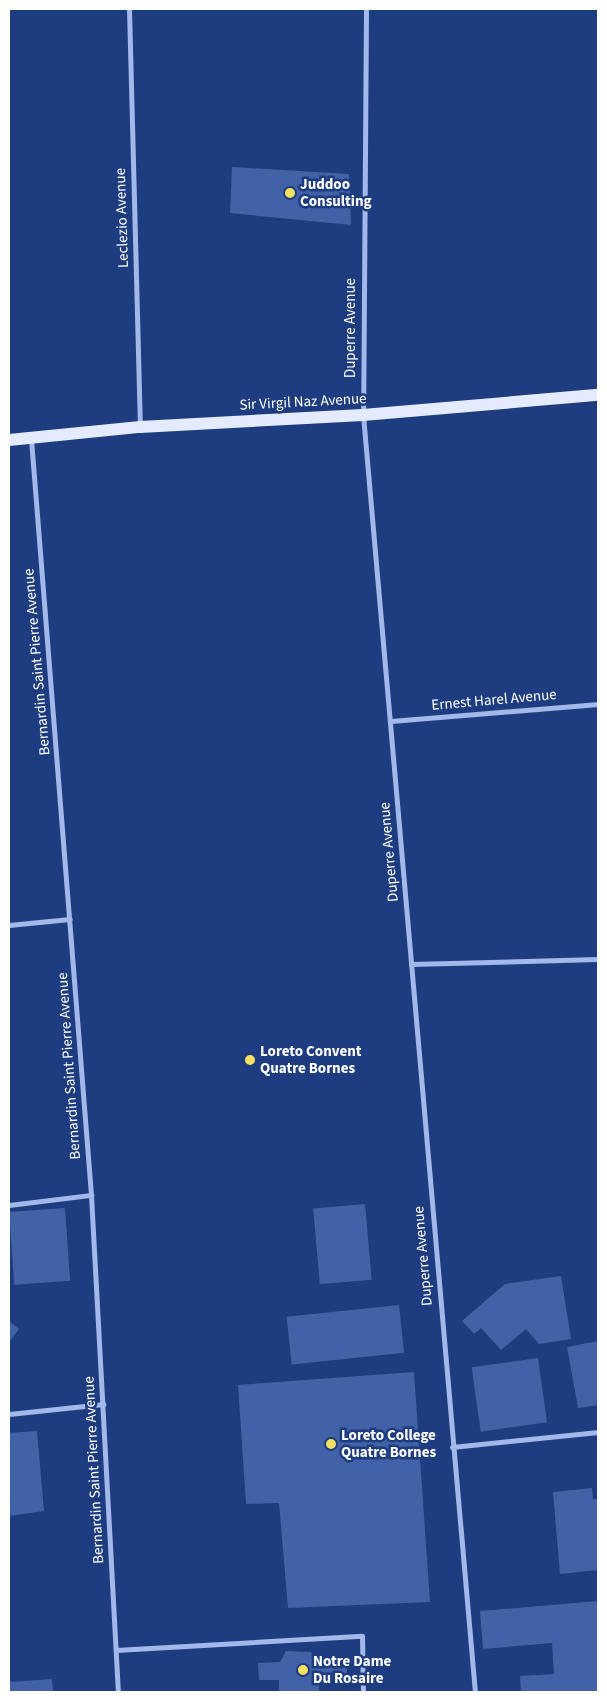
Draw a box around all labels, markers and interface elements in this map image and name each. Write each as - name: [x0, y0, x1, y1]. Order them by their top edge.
- street label: Leclezio Avenue: [111, 168, 133, 268]
- place label: Juddoo Consulting: [300, 175, 372, 210]
- marker: Juddoo Consulting: [284, 187, 296, 199]
- street label: Duperre Avenue: [342, 278, 360, 378]
- street label: Sir Virgil Naz Avenue: [239, 390, 367, 414]
- street label: Bernardin Saint Pierre Avenue: [20, 568, 54, 756]
- street label: Ernest Harel Avenue: [431, 686, 557, 714]
- street label: Duperre Avenue: [376, 801, 402, 903]
- street label: Bernardin Saint Pierre Avenue: [53, 972, 85, 1160]
- place label: Loreto Convent Quatre Bornes: [260, 1042, 362, 1077]
- marker: Loreto Convent Quatre Bornes: [244, 1054, 256, 1066]
- street label: Duperre Avenue: [410, 1205, 436, 1307]
- street label: Bernardin Saint Pierre Avenue: [80, 1376, 108, 1564]
- place label: Loreto College Quatre Bornes: [341, 1426, 436, 1461]
- marker: Loreto College Quatre Bornes: [325, 1438, 337, 1450]
- place label: Notre Dame Du Rosaire: [313, 1652, 391, 1687]
- marker: Notre Dame Du Rosaire: [297, 1664, 309, 1676]

